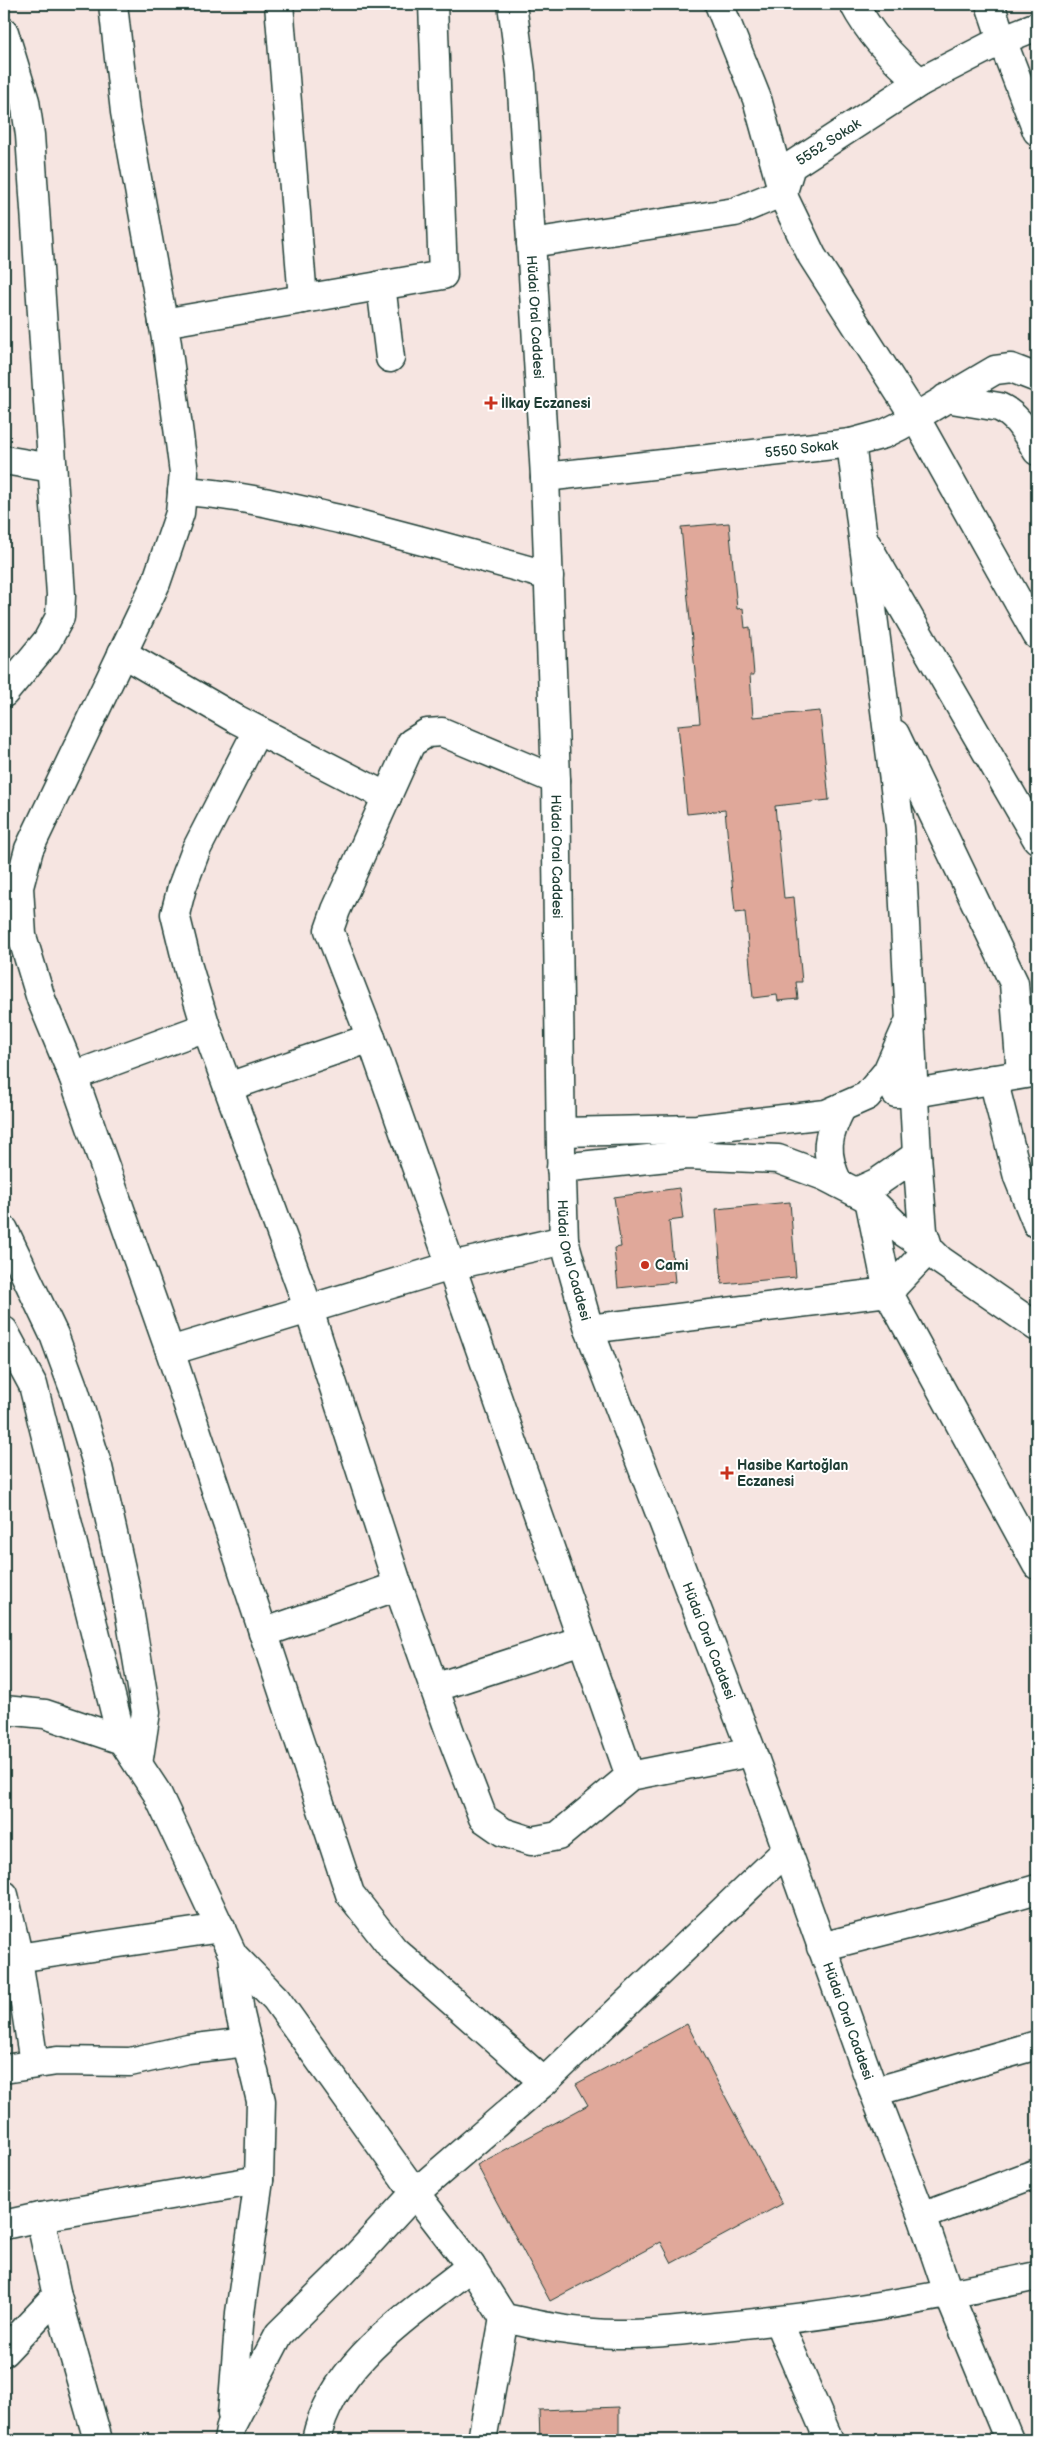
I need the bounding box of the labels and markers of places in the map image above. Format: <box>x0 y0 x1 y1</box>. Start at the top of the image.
place label: İlkay Eczanesi <box>501 393 591 412</box>
marker: İlkay Eczanesi <box>485 397 497 409</box>
place label: Cami <box>655 1257 688 1274</box>
marker: Cami <box>639 1259 651 1271</box>
place label: Hasibe Kartoğlan Eczanesi <box>737 1457 848 1490</box>
marker: Hasibe Kartoğlan Eczanesi <box>721 1467 733 1479</box>

